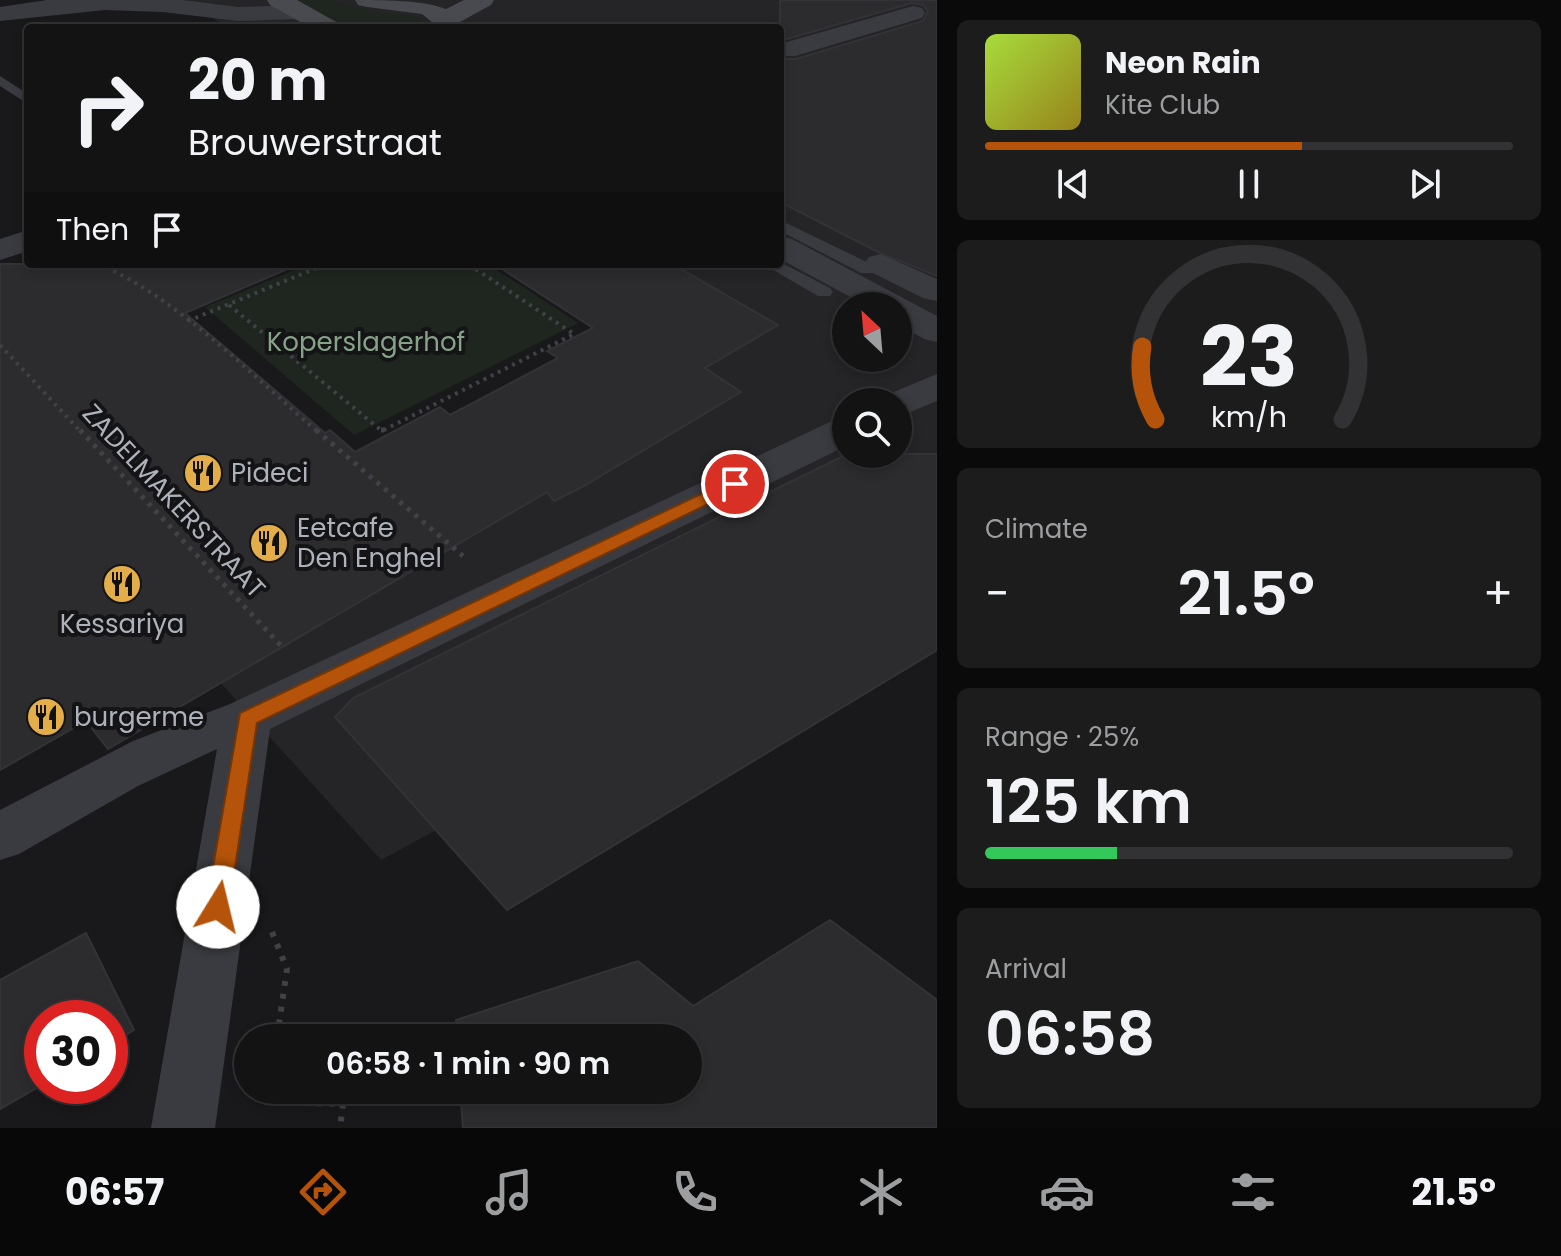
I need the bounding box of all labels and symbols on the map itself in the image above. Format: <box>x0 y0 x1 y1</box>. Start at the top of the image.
north arrow <box>832 292 912 372</box>
park label: Koperslagerhof <box>267 324 465 360</box>
street label: ZADELMAKERSTRAAT <box>74 396 274 606</box>
pin <box>701 450 769 518</box>
restaurant icon: Pideci <box>182 452 224 494</box>
place label: Pideci <box>231 455 308 491</box>
place label: Eetcafe Den Enghel <box>297 510 442 576</box>
restaurant icon: Eetcafe Den Enghel <box>248 522 290 564</box>
restaurant icon: Kessariya <box>101 563 143 605</box>
place label: Kessariya <box>60 606 184 642</box>
restaurant icon: burgerme <box>25 696 67 738</box>
place label: burgerme <box>74 699 204 735</box>
position arrow <box>176 865 260 949</box>
speed limit sign: 30 <box>24 1000 128 1104</box>

